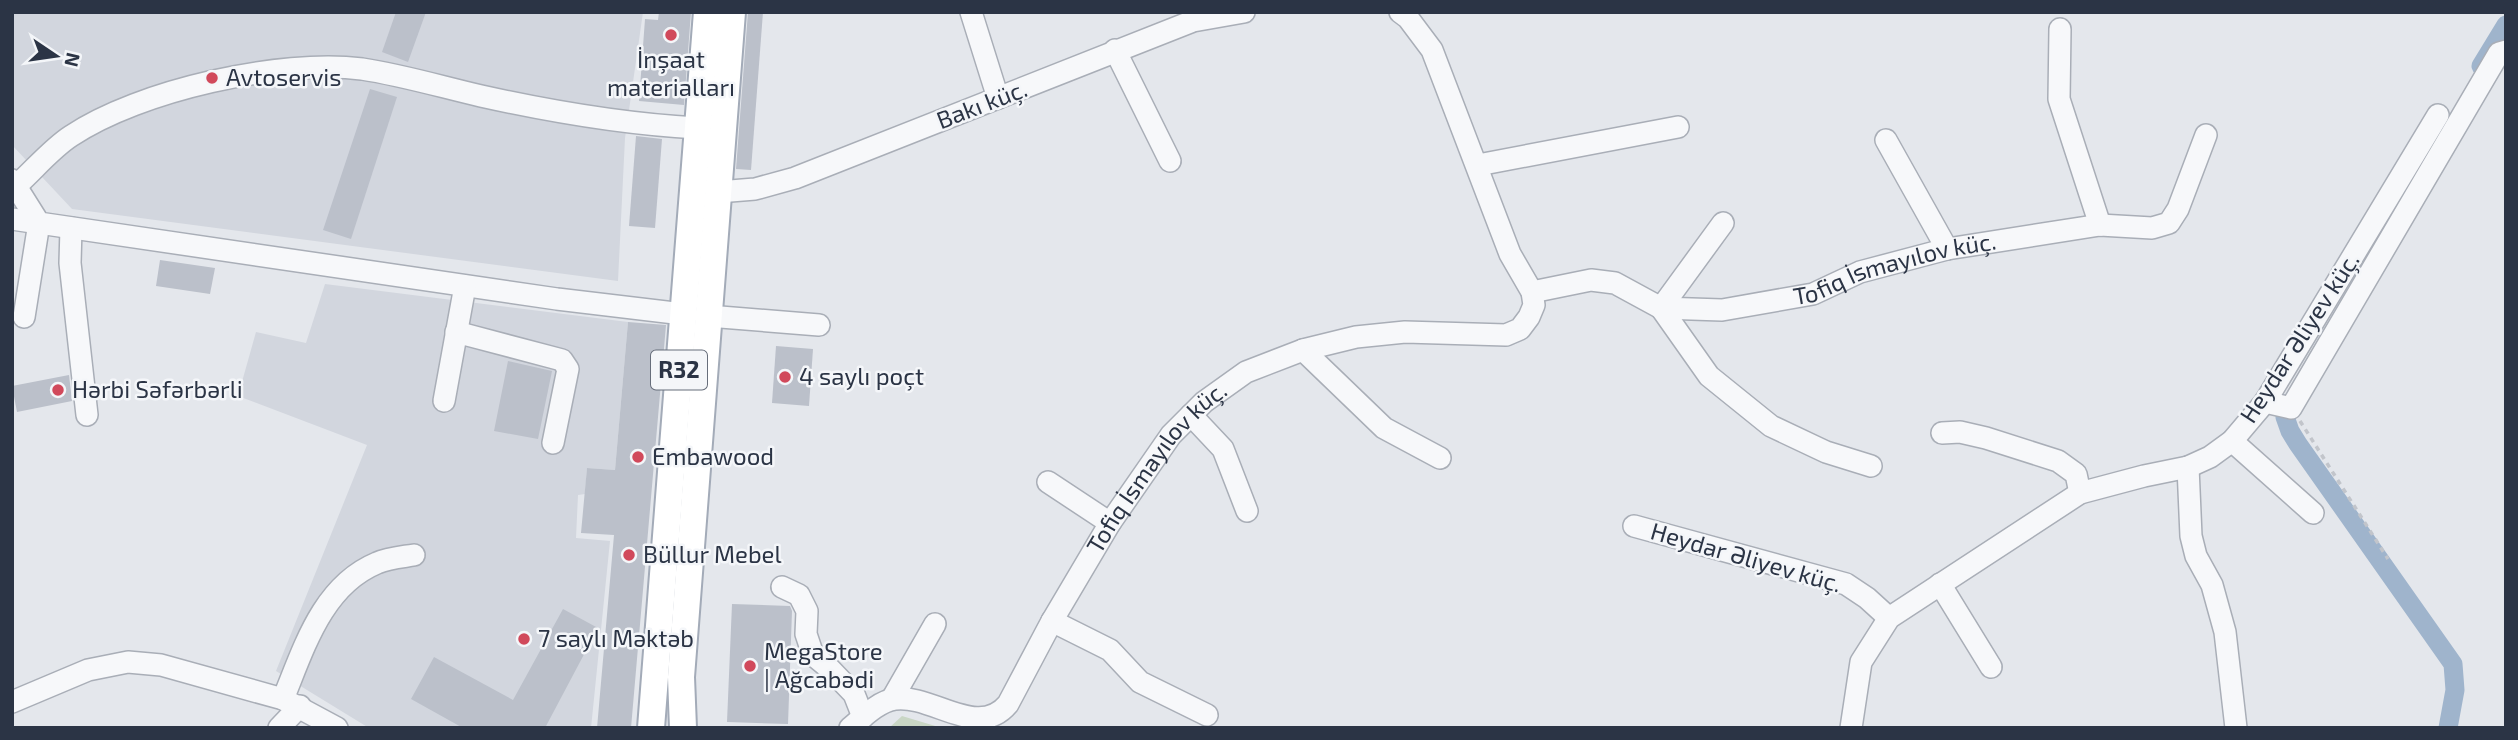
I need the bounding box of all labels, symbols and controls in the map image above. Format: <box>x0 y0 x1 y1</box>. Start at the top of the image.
north arrow <box>21 21 91 91</box>
marker: İnşaat materialları <box>663 27 679 43</box>
place label: İnşaat materialları <box>607 44 735 101</box>
text: N <box>60 51 86 69</box>
place label: Avtoservis <box>226 62 342 91</box>
marker: Avtoservis <box>204 70 220 86</box>
street label: Bakı küç. <box>932 73 1031 135</box>
street label: Tofiq İsmayılov küç. <box>1791 226 1998 310</box>
street label: Heydar Əliyev küç. <box>2233 247 2365 428</box>
road number: R32 <box>651 350 707 390</box>
place label: 4 saylı poçt <box>799 361 924 391</box>
marker: 4 saylı poçt <box>777 369 793 385</box>
place label: Hərbi Səfərbərli <box>72 374 243 403</box>
street label: Tofiq İsmayılov küç. <box>1080 375 1232 558</box>
marker: Hərbi Səfərbərli <box>50 382 66 398</box>
place label: Embawood <box>652 441 774 470</box>
marker: Embawood <box>630 449 646 465</box>
street label: Heydar Əliyev küç. <box>1647 515 1845 599</box>
place label: Büllur Mebel <box>643 539 782 568</box>
marker: Büllur Mebel <box>621 547 637 563</box>
place label: 7 saylı Məktəb <box>538 623 694 652</box>
marker: 7 saylı Məktəb <box>516 631 532 647</box>
place label: MegaStore | Ağcabədi <box>764 636 883 693</box>
marker: MegaStore | Ağcabədi <box>742 658 758 674</box>

